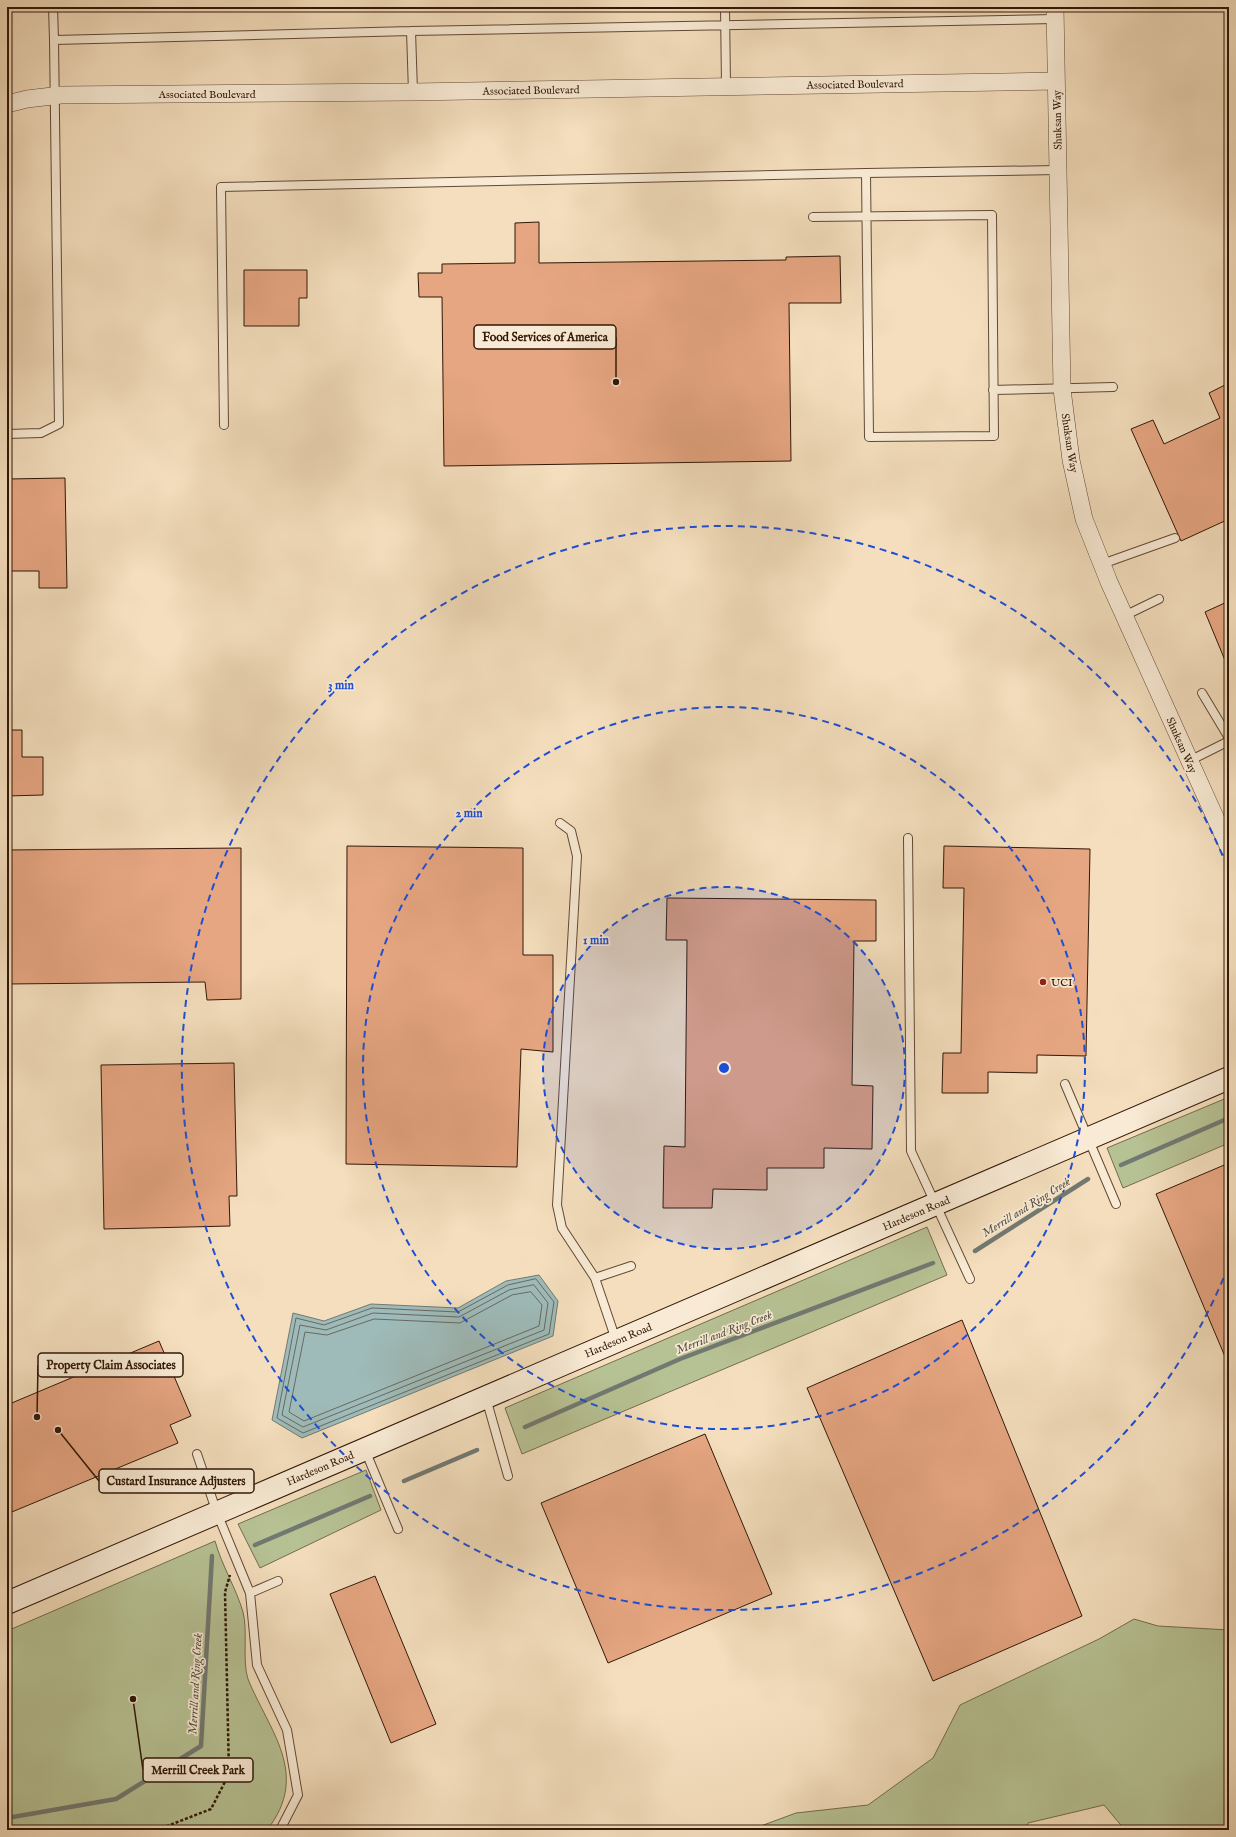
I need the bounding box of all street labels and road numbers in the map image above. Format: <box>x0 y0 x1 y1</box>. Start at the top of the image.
street label: Associated Boulevard <box>805 77 904 93</box>
street label: Associated Boulevard <box>481 83 580 99</box>
street label: Associated Boulevard <box>158 88 256 102</box>
street label: Shuksan Way <box>1050 89 1066 150</box>
street label: Shuksan Way <box>1057 413 1081 474</box>
street label: Shuksan Way <box>1163 715 1200 776</box>
street label: Hardeson Road <box>880 1193 952 1234</box>
street label: Hardeson Road <box>582 1320 654 1361</box>
street label: Hardeson Road <box>284 1448 356 1489</box>

